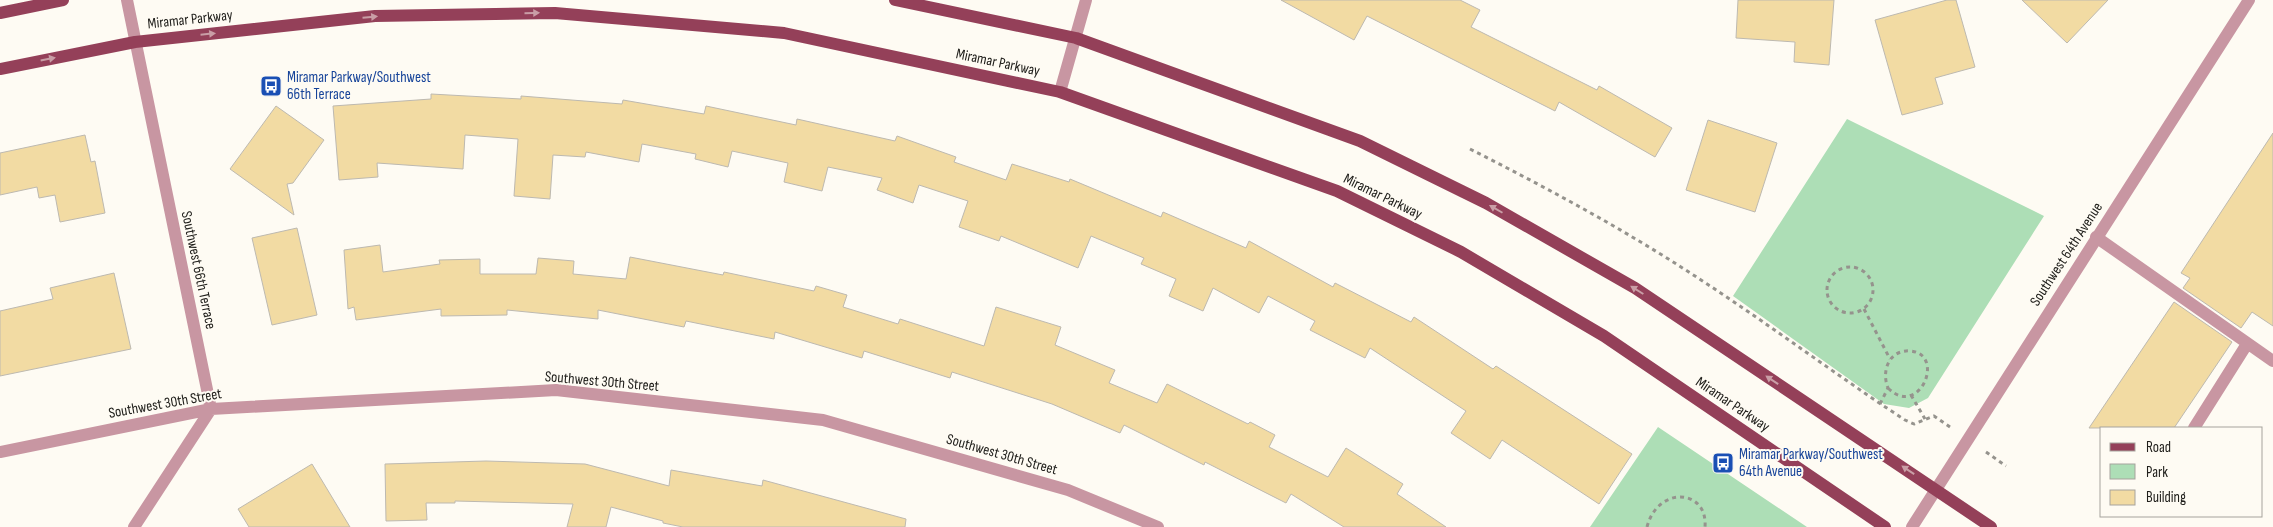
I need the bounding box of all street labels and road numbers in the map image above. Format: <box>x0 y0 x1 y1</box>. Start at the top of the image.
street label: Miramar Parkway <box>147 6 234 33</box>
street label: Miramar Parkway <box>954 44 1042 81</box>
street label: Miramar Parkway <box>1340 169 1425 224</box>
street label: Southwest 64th Avenue <box>2026 199 2107 310</box>
street label: Southwest 66th Terrace <box>177 209 220 331</box>
street label: Southwest 30th Street <box>544 367 660 396</box>
street label: Miramar Parkway <box>1692 373 1774 436</box>
street label: Southwest 30th Street <box>107 384 224 423</box>
street label: Southwest 30th Street <box>944 430 1060 480</box>

